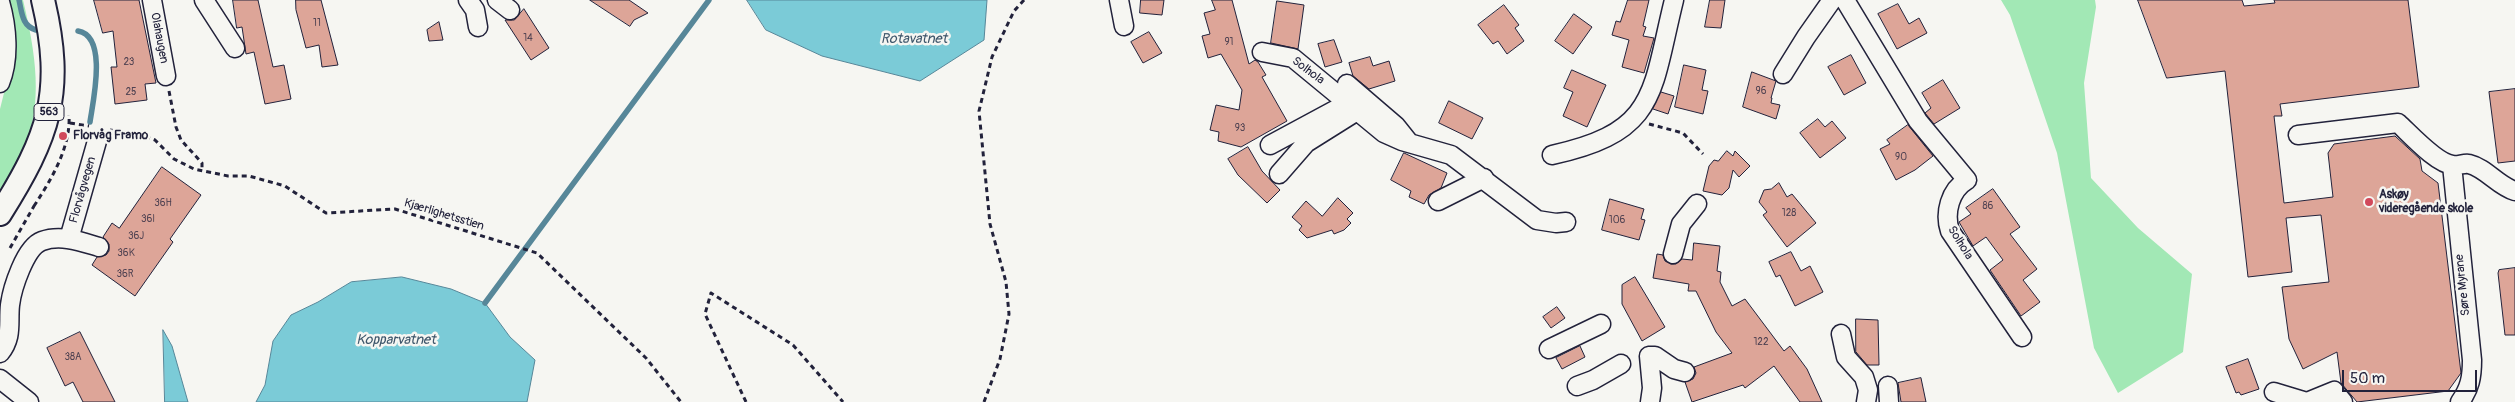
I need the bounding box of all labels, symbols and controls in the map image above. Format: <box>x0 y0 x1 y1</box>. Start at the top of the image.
street label: Olahaugen <box>147 11 171 65</box>
house number: 11 <box>313 17 321 29</box>
water label: Rotavatnet <box>881 31 947 47</box>
house number: 14 <box>523 32 533 44</box>
house number: 91 <box>1224 36 1234 48</box>
street label: Solhola <box>1289 54 1327 88</box>
house number: 23 <box>124 56 134 68</box>
house number: 96 <box>1756 85 1766 97</box>
house number: 25 <box>125 86 137 98</box>
road number: 563 <box>34 104 64 120</box>
house number: 93 <box>1235 122 1245 134</box>
place label: Florvåg Framo <box>73 129 148 143</box>
marker: Florvåg Framo <box>57 130 69 142</box>
house number: 90 <box>1895 151 1907 163</box>
street label: Florvågvegen <box>67 155 99 225</box>
place label: Askøy videregående skole <box>2379 188 2473 216</box>
street label: Kjærlighetsstien <box>402 196 486 234</box>
marker: Askøy videregående skole <box>2363 196 2375 208</box>
house number: 36H <box>154 197 172 209</box>
house number: 86 <box>1983 200 1993 212</box>
house number: 128 <box>1782 207 1796 219</box>
house number: 36I <box>141 213 155 225</box>
house number: 106 <box>1609 214 1625 226</box>
street label: Solhola <box>1944 224 1976 262</box>
house number: 36J <box>128 230 144 242</box>
house number: 36K <box>117 247 135 259</box>
street label: Søre Myrane <box>2453 253 2473 317</box>
house number: 36R <box>116 268 134 280</box>
water label: Kopparvatnet <box>356 332 436 348</box>
house number: 122 <box>1753 336 1769 348</box>
house number: 38A <box>64 351 82 363</box>
scale bar <box>2345 360 2480 392</box>
text: 50 m <box>2350 369 2385 388</box>

